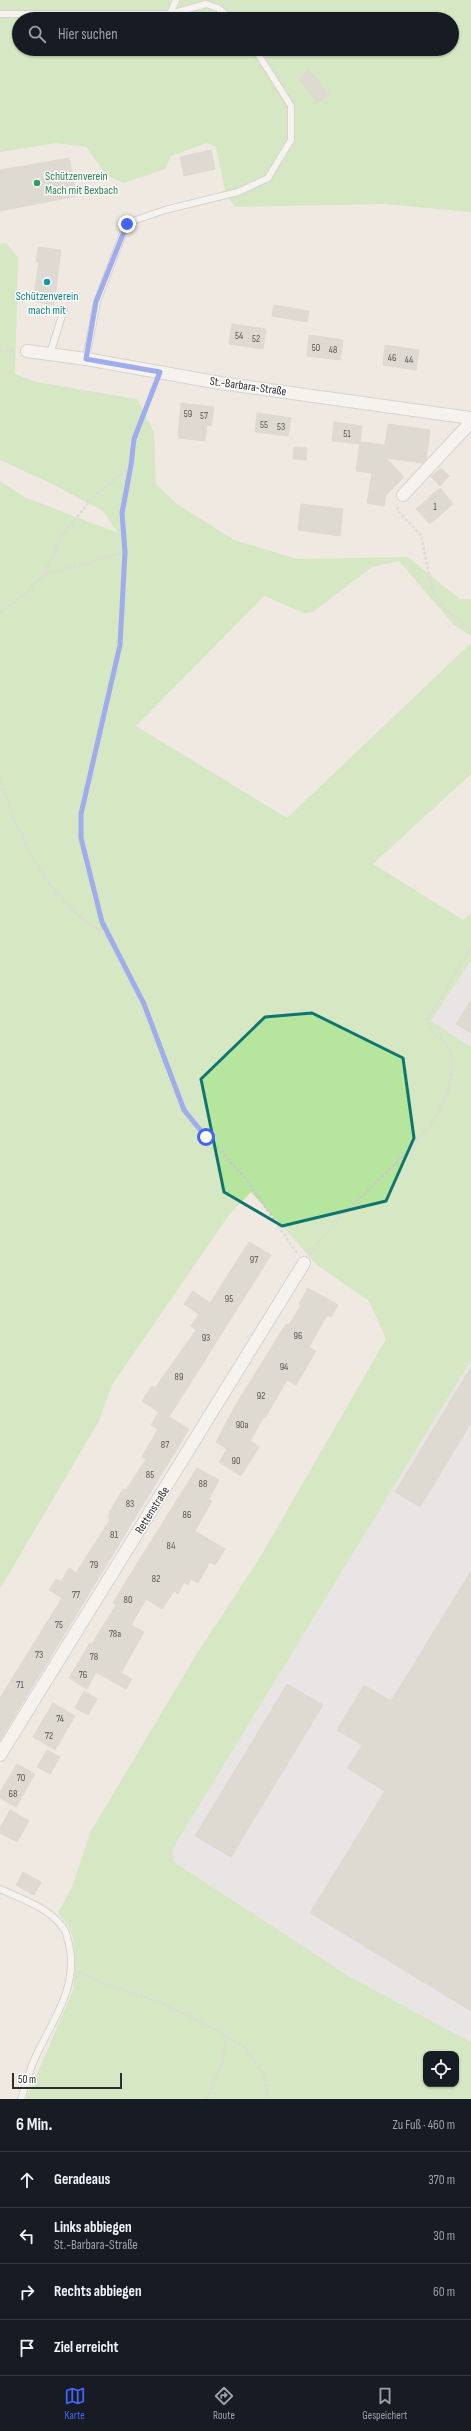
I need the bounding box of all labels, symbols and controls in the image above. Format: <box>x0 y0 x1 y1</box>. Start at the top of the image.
search box <box>12 12 459 56</box>
icon: search <box>26 23 48 45</box>
text: Hier suchen <box>58 25 118 44</box>
place label: Schützenverein Mach mit Bexbach <box>45 169 118 198</box>
marker: Schützenverein Mach mit Bexbach <box>32 178 42 188</box>
route end <box>118 215 136 233</box>
marker: Schützenverein mach mit <box>42 277 52 287</box>
place label: Schützenverein mach mit <box>16 289 78 318</box>
house number: 54 <box>235 330 243 342</box>
house number: 52 <box>252 333 260 345</box>
house number: 50 <box>312 342 320 354</box>
house number: 48 <box>329 344 337 356</box>
house number: 46 <box>388 352 396 364</box>
house number: 44 <box>405 354 413 366</box>
street label: St.-Barbara-Straße <box>209 374 287 399</box>
house number: 59 <box>184 408 192 420</box>
house number: 57 <box>200 410 208 422</box>
house number: 55 <box>260 419 268 431</box>
house number: 53 <box>277 421 285 433</box>
house number: 51 <box>343 428 351 440</box>
house number: 1 <box>433 501 437 513</box>
route start <box>197 1128 215 1146</box>
house number: 97 <box>250 1254 258 1266</box>
house number: 95 <box>225 1293 233 1305</box>
house number: 96 <box>294 1330 302 1342</box>
house number: 93 <box>202 1332 210 1344</box>
house number: 94 <box>280 1361 288 1373</box>
house number: 89 <box>175 1371 183 1383</box>
house number: 92 <box>257 1390 265 1402</box>
house number: 90a <box>236 1419 249 1431</box>
house number: 87 <box>161 1439 169 1451</box>
house number: 90 <box>232 1455 240 1467</box>
house number: 85 <box>146 1469 154 1481</box>
house number: 88 <box>199 1478 207 1490</box>
street label: Rettenstraße <box>132 1484 173 1537</box>
house number: 83 <box>126 1498 134 1510</box>
house number: 86 <box>183 1509 191 1521</box>
house number: 81 <box>110 1529 118 1541</box>
house number: 84 <box>167 1540 175 1552</box>
house number: 79 <box>90 1559 98 1571</box>
house number: 82 <box>152 1573 160 1585</box>
house number: 77 <box>72 1589 80 1601</box>
house number: 80 <box>124 1594 132 1606</box>
house number: 75 <box>55 1619 63 1631</box>
house number: 78a <box>109 1628 121 1640</box>
house number: 73 <box>35 1649 43 1661</box>
house number: 78 <box>90 1651 98 1663</box>
house number: 76 <box>79 1669 87 1681</box>
house number: 71 <box>16 1679 24 1691</box>
house number: 74 <box>56 1713 64 1725</box>
house number: 72 <box>45 1730 53 1742</box>
house number: 70 <box>17 1772 25 1784</box>
house number: 68 <box>9 1788 17 1800</box>
map controls <box>423 2051 459 2087</box>
button: locate <box>423 2051 459 2087</box>
scale bar <box>12 2071 122 2090</box>
text: 50 m <box>18 2073 36 2086</box>
text: 6 Min. <box>16 2115 52 2135</box>
text: Zu Fuß · 460 m <box>392 2117 455 2133</box>
icon: ahead <box>16 2169 38 2191</box>
text: Geradeaus <box>54 2170 110 2189</box>
text: 370 m <box>428 2172 455 2188</box>
text: Links abbiegen <box>54 2218 132 2237</box>
icon: left <box>16 2225 38 2247</box>
text: 30 m <box>433 2228 455 2244</box>
text: St.-Barbara-Straße <box>54 2237 138 2253</box>
icon: right <box>16 2281 38 2303</box>
text: Rechts abbiegen <box>54 2282 142 2301</box>
text: 60 m <box>433 2284 455 2300</box>
icon: arrive <box>16 2337 38 2359</box>
text: Ziel erreicht <box>54 2338 118 2357</box>
tab: Karte <box>64 2385 86 2422</box>
tab: Route <box>213 2385 235 2422</box>
tab: Gespeichert <box>362 2385 407 2422</box>

